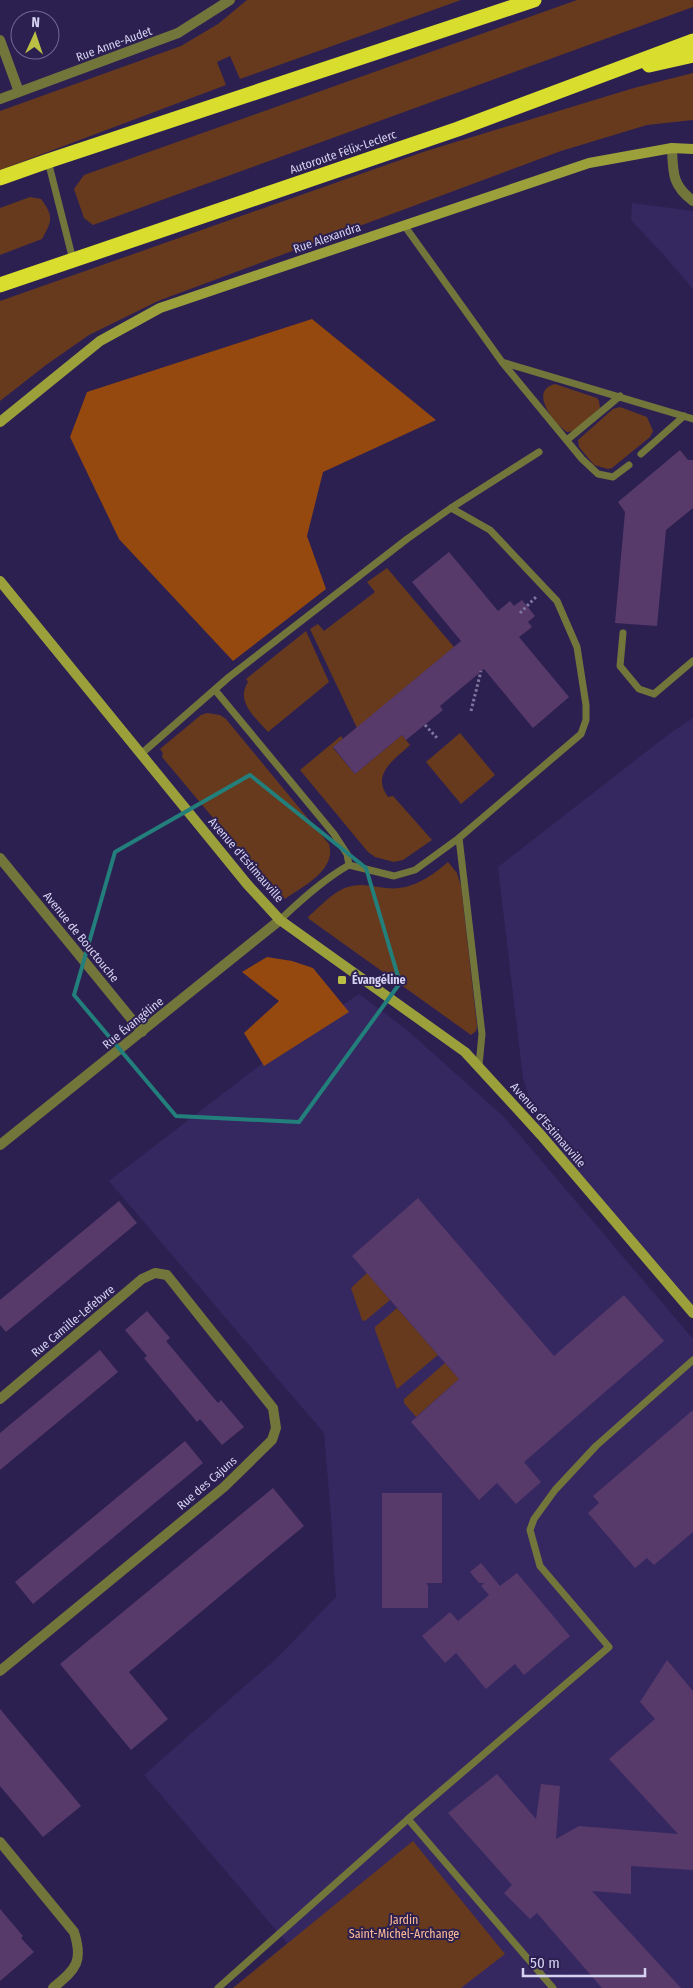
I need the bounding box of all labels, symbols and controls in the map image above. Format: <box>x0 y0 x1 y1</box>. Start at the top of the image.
north arrow <box>10 10 60 60</box>
text: N <box>31 14 40 31</box>
street label: Rue Anne-Audet <box>74 24 154 64</box>
street label: Autoroute Félix-Leclerc <box>288 127 398 177</box>
street label: Rue Alexandra <box>292 220 363 256</box>
street label: Avenue d'Estimauville <box>206 815 287 905</box>
street label: Avenue de Bouctouche <box>40 889 122 985</box>
place label: Évangéline <box>352 971 406 987</box>
marker: Évangéline <box>336 974 348 986</box>
street label: Rue Évangéline <box>99 993 166 1052</box>
street label: Avenue d'Estimauville <box>508 1080 589 1170</box>
street label: Rue Camille-Lefebvre <box>29 1282 117 1360</box>
street label: Rue des Cajuns <box>174 1453 240 1513</box>
park label: Jardin Saint-Michel-Archange <box>349 1913 459 1941</box>
scale bar <box>523 1946 646 1978</box>
text: 50 m <box>530 1954 560 1972</box>

